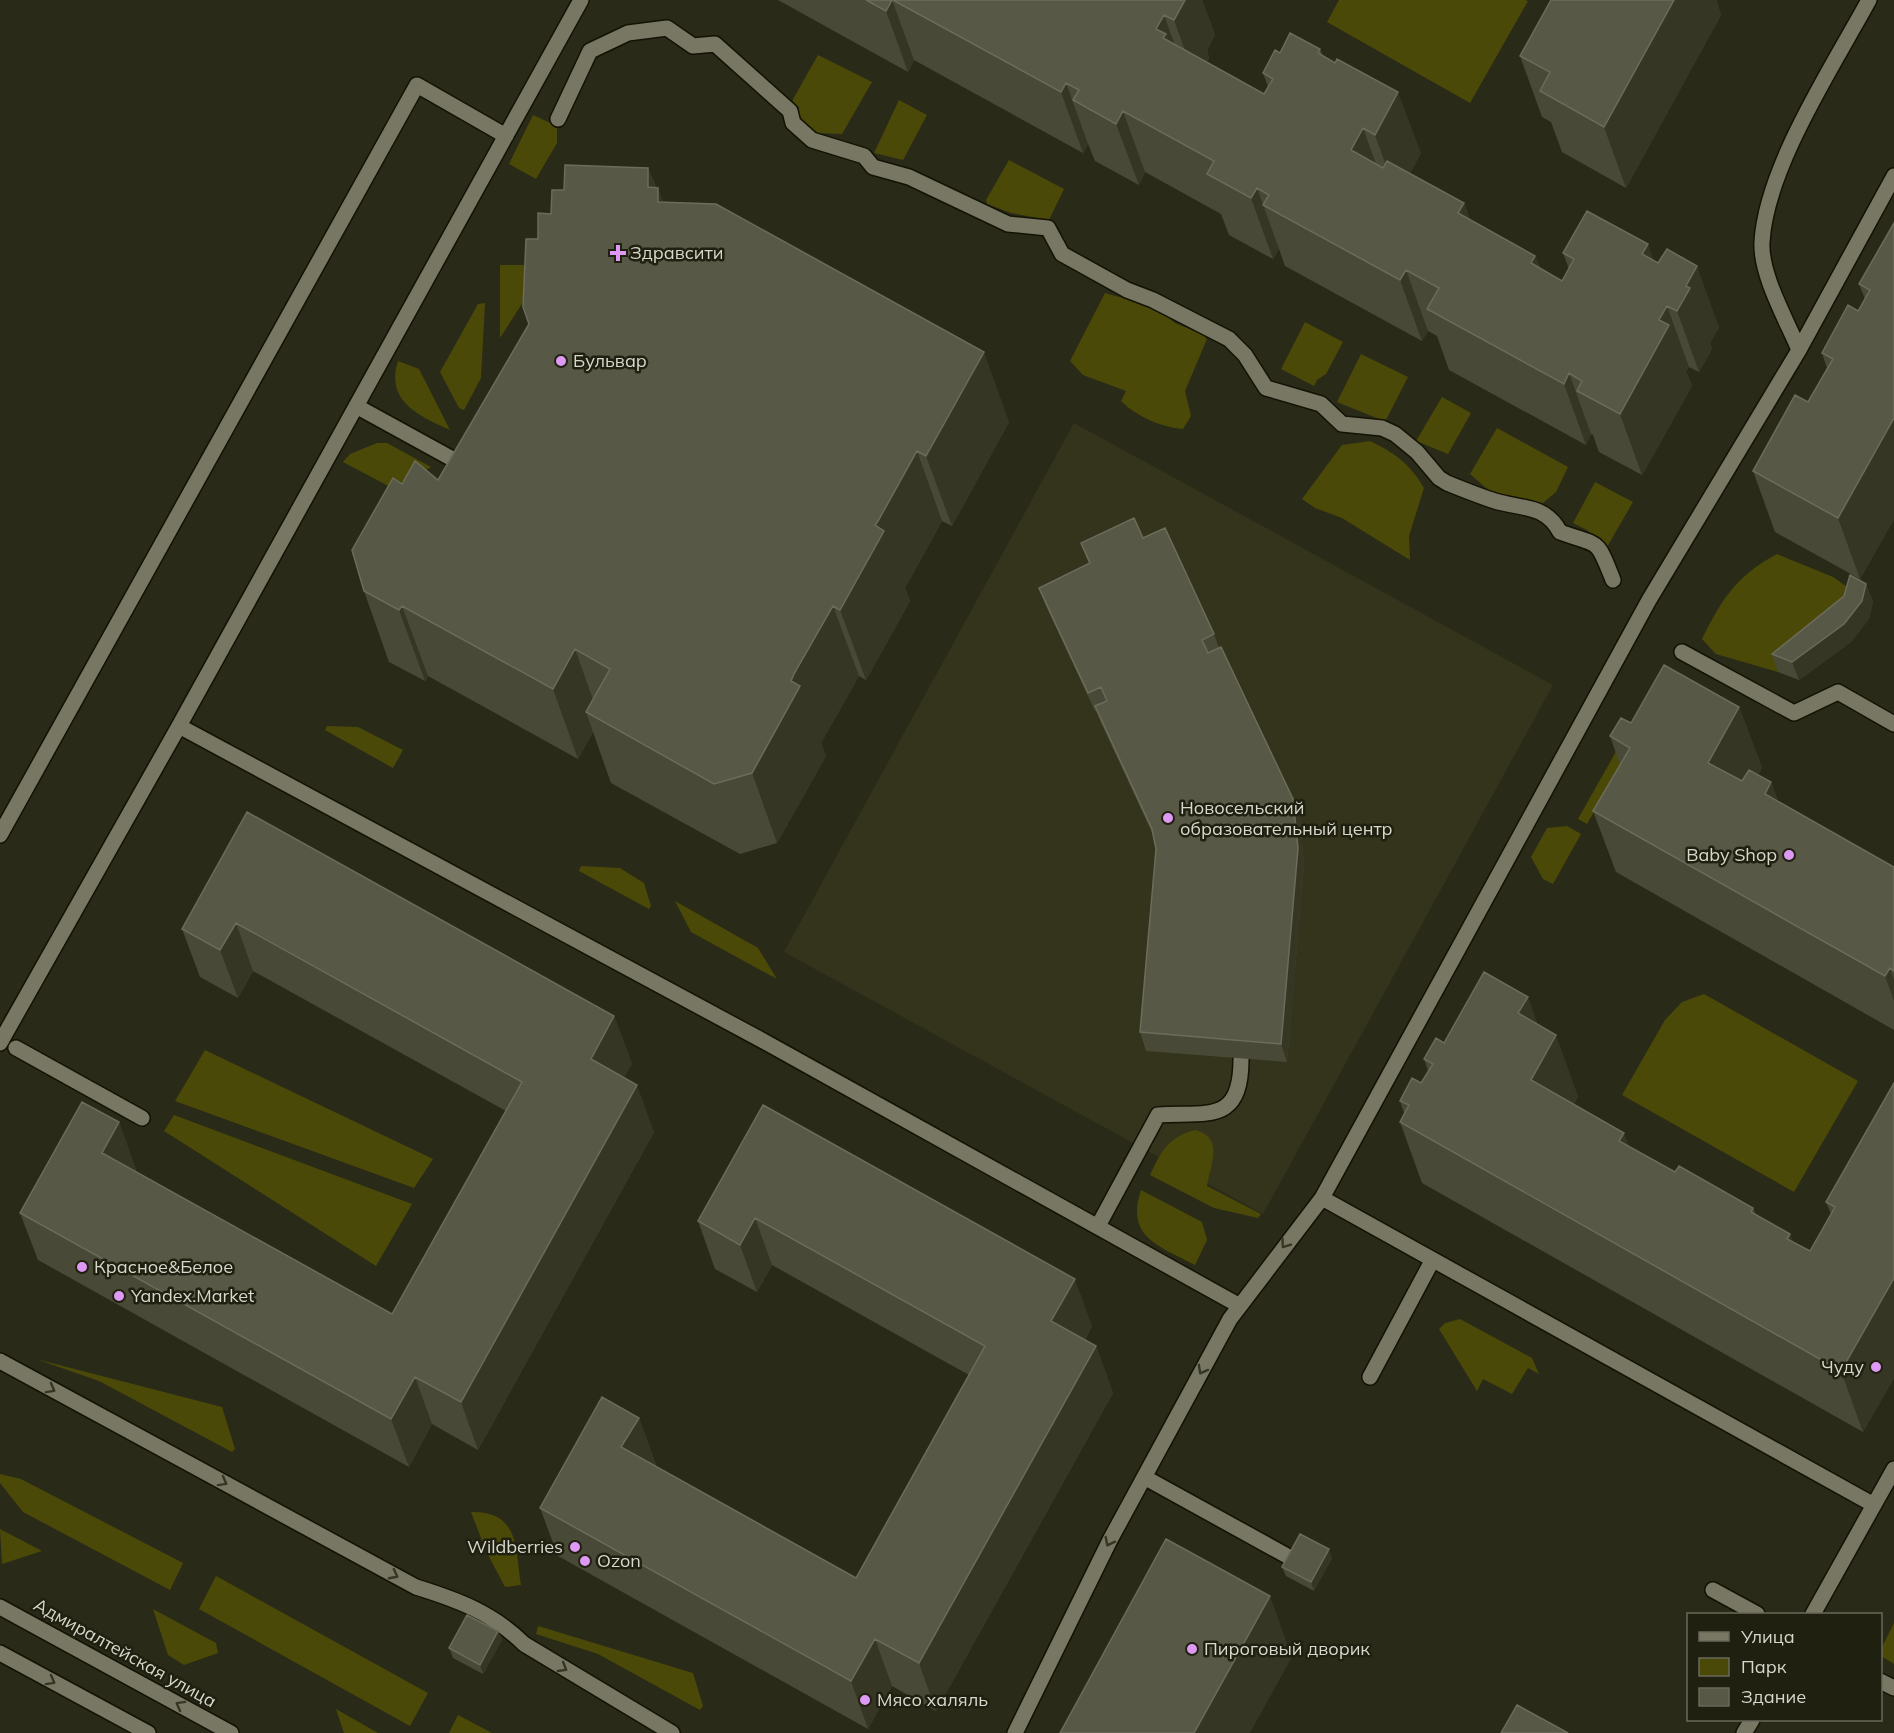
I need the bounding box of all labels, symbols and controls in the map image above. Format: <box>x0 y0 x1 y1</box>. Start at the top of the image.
place label: Здравсити <box>630 241 723 264</box>
marker: Здравсити <box>611 246 625 260</box>
place label: Бульвар <box>573 349 647 372</box>
marker: Бульвар <box>554 354 568 368</box>
place label: Новосельский образовательный центр <box>1180 796 1393 840</box>
marker: Новосельский образовательный центр <box>1161 811 1175 825</box>
place label: Baby Shop <box>1686 843 1777 866</box>
marker: Baby Shop <box>1782 848 1796 862</box>
one-way arrow <box>1281 1237 1292 1248</box>
place label: Красное&Белое <box>94 1255 233 1278</box>
marker: Красное&Белое <box>75 1260 89 1274</box>
place label: Yandex.Market <box>130 1284 254 1307</box>
marker: Yandex.Market <box>112 1289 126 1303</box>
place label: Чуду <box>1821 1355 1864 1378</box>
marker: Чуду <box>1869 1360 1883 1374</box>
one-way arrow <box>1198 1364 1209 1375</box>
one-way arrow <box>45 1382 56 1393</box>
one-way arrow <box>216 1475 227 1486</box>
place label: Wildberries <box>467 1535 563 1558</box>
one-way arrow <box>1105 1535 1116 1546</box>
marker: Wildberries <box>568 1540 582 1554</box>
place label: Ozon <box>597 1549 641 1572</box>
marker: Ozon <box>578 1554 592 1568</box>
one-way arrow <box>388 1568 398 1579</box>
street label: Адмиралтейская улица <box>30 1593 221 1712</box>
legend <box>1687 1613 1882 1721</box>
text: Улица <box>1740 1625 1795 1648</box>
place label: Пироговый дворик <box>1204 1637 1370 1660</box>
marker: Пироговый дворик <box>1185 1642 1199 1656</box>
text: Парк <box>1741 1655 1787 1678</box>
one-way arrow <box>557 1660 567 1672</box>
one-way arrow <box>45 1674 56 1685</box>
text: Здание <box>1741 1685 1806 1708</box>
place label: Мясо халяль <box>877 1688 988 1711</box>
marker: Мясо халяль <box>858 1693 872 1707</box>
one-way arrow <box>176 1701 186 1712</box>

